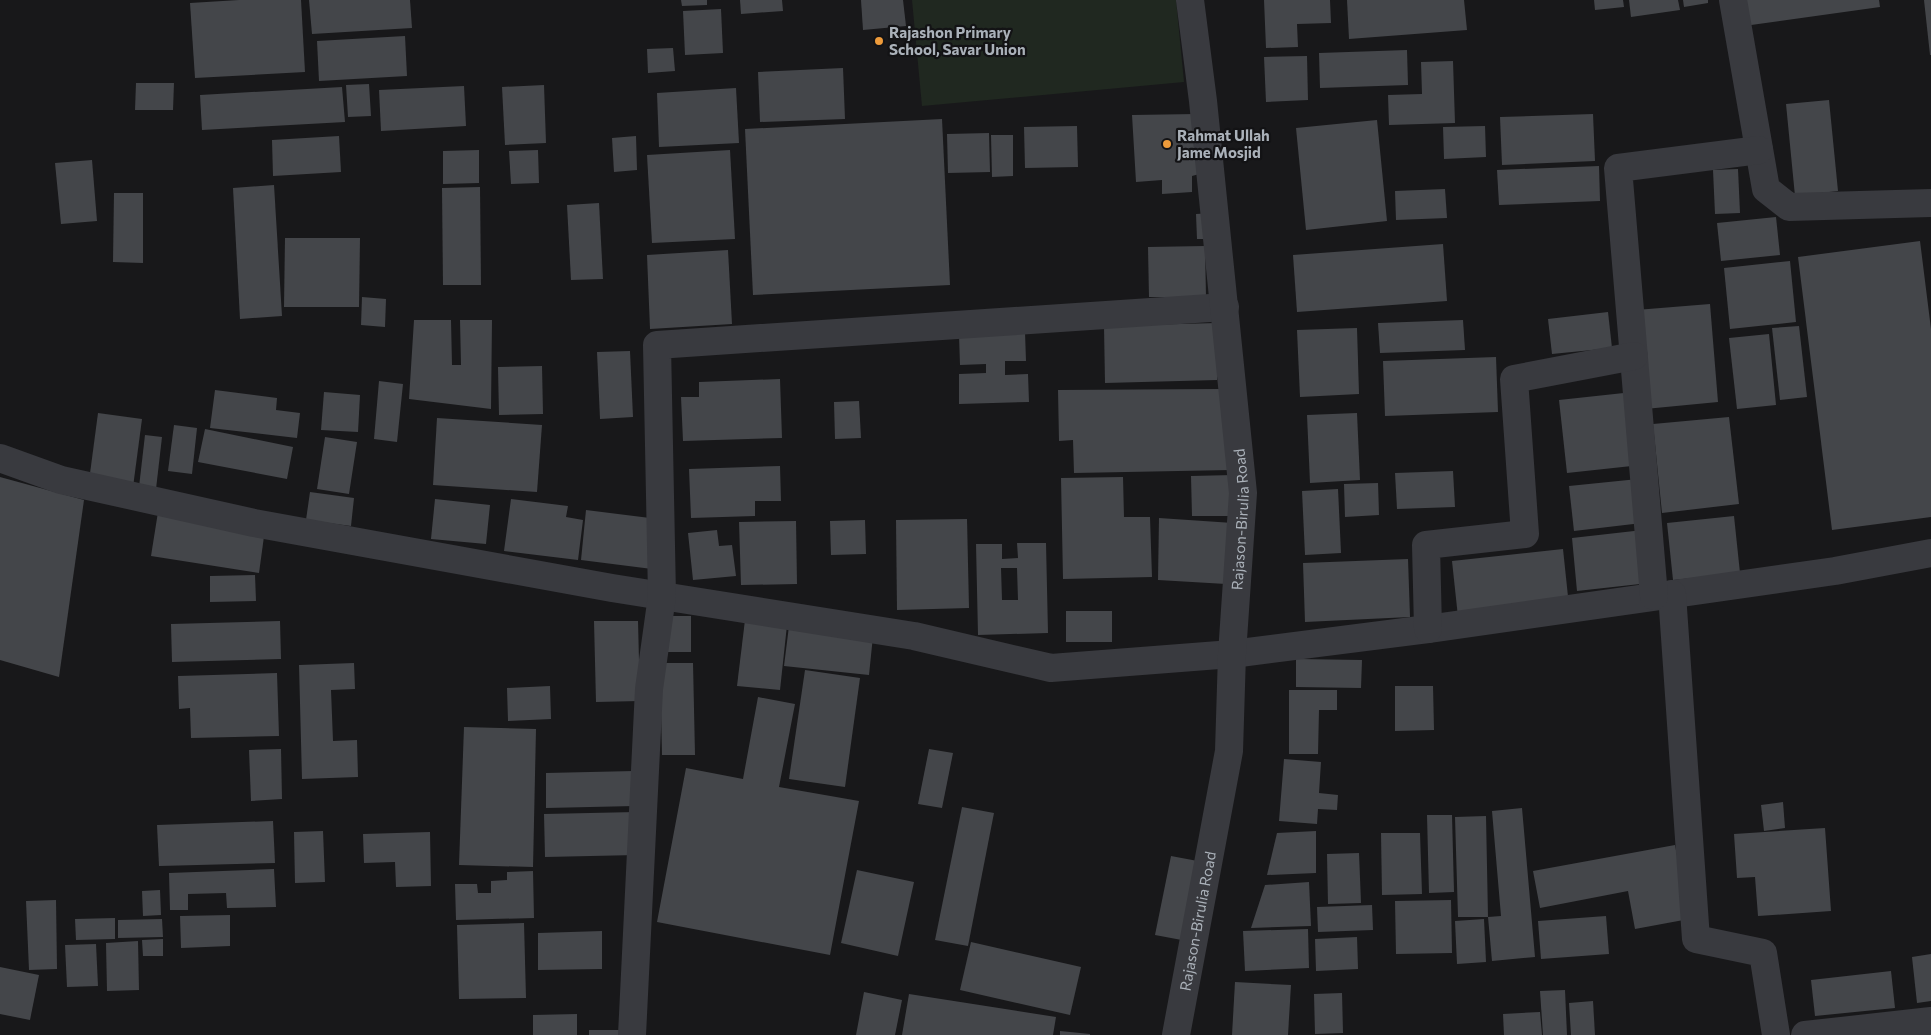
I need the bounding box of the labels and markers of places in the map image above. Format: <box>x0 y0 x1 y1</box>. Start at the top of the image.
place label: Rajashon Primary School, Savar Union <box>889 23 1026 58</box>
marker: Rajashon Primary School, Savar Union <box>873 35 885 47</box>
place label: Rahmat Ullah Jame Mosjid <box>1177 126 1270 161</box>
marker: Rahmat Ullah Jame Mosjid <box>1161 138 1173 150</box>

